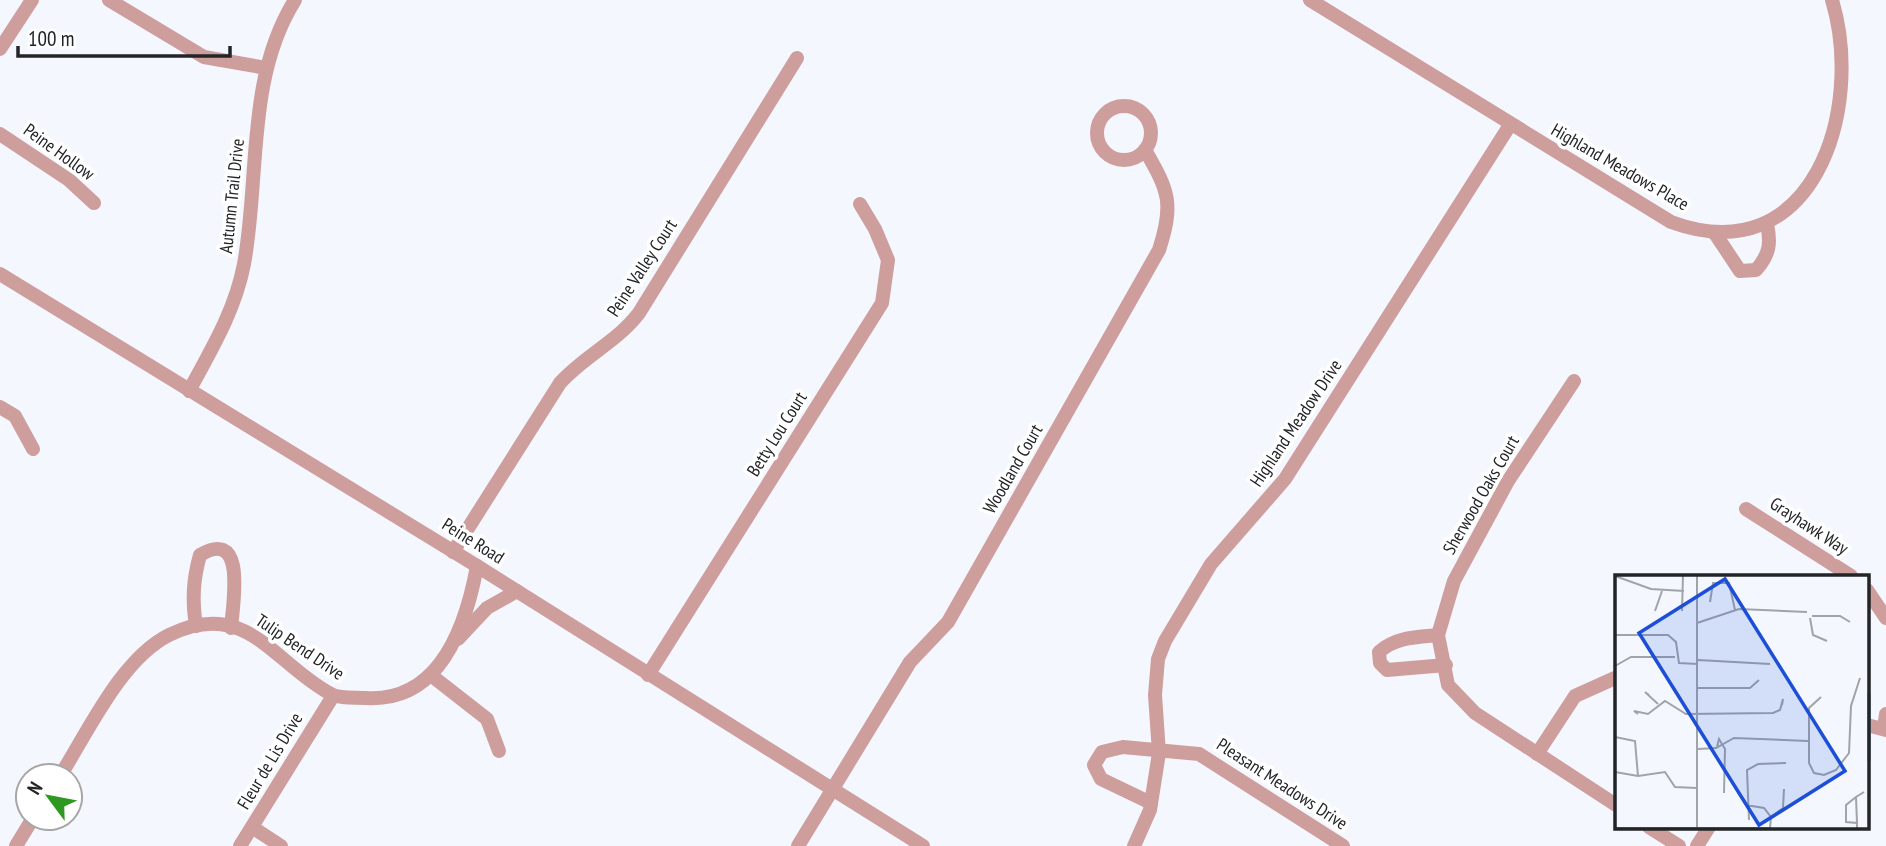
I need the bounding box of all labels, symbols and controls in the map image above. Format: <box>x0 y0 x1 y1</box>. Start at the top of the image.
scale bar <box>18 14 229 58</box>
text: 100 m <box>28 25 74 52</box>
street label: Peine Hollow <box>19 118 100 185</box>
street label: Highland Meadows Place <box>1547 118 1693 215</box>
street label: Autumn Trail Drive <box>214 137 249 254</box>
street label: Peine Valley Court <box>602 215 682 321</box>
street label: Highland Meadow Drive <box>1245 355 1347 491</box>
street label: Betty Lou Court <box>742 387 812 480</box>
street label: Woodland Court <box>978 420 1047 518</box>
street label: Sherwood Oaks Court <box>1437 431 1524 558</box>
street label: Grayhawk Way <box>1766 492 1853 560</box>
street label: Peine Road <box>438 513 509 569</box>
inset map <box>1615 575 1868 828</box>
street label: Tulip Bend Drive <box>251 608 349 685</box>
street label: Fleur de Lis Drive <box>232 708 307 813</box>
street label: Pleasant Meadows Drive <box>1212 733 1352 835</box>
north arrow <box>14 762 84 832</box>
text: N <box>22 777 47 799</box>

